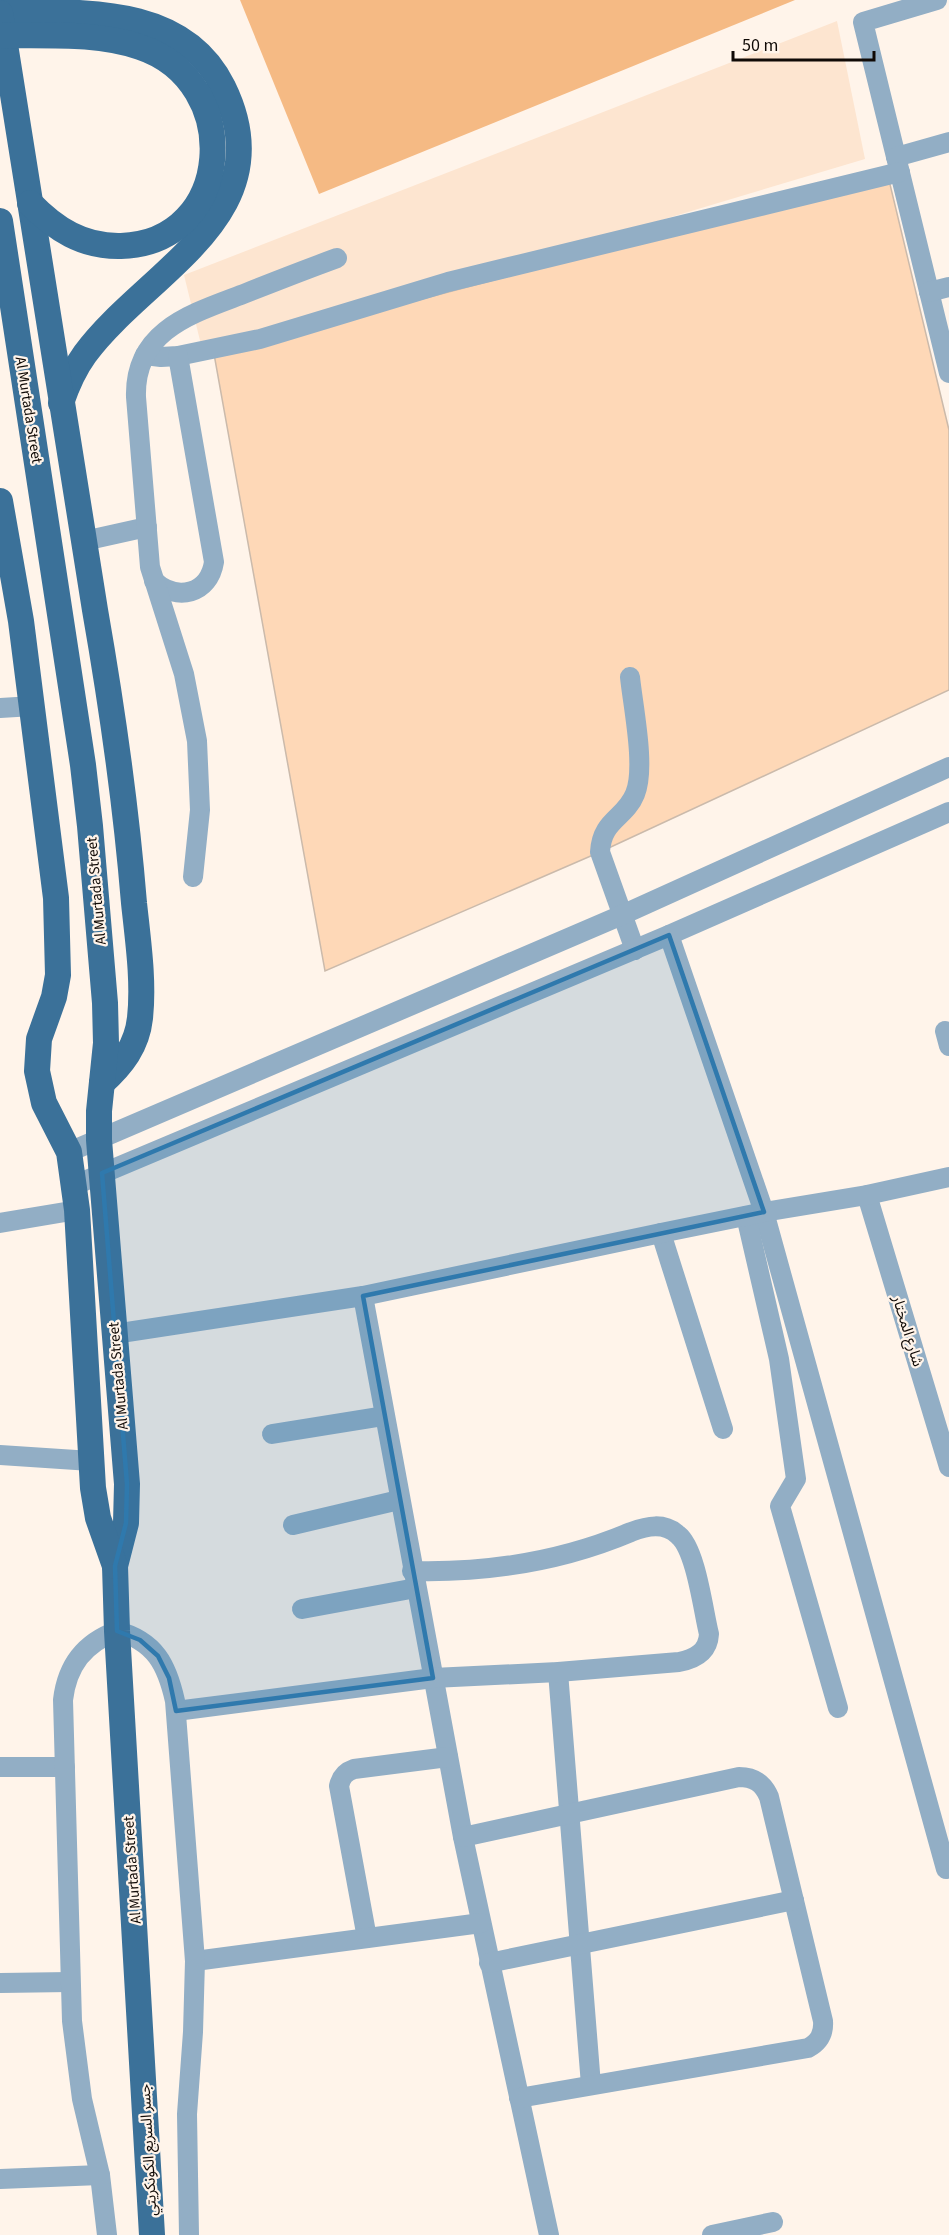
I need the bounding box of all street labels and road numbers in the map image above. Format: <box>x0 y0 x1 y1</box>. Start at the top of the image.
street label: Al Murtada Street <box>10 355 47 465</box>
street label: Al Murtada Street <box>81 836 112 946</box>
street label: شارع المختار <box>886 1292 928 1370</box>
street label: Al Murtada Street <box>103 1321 134 1431</box>
street label: Al Murtada Street <box>118 1815 147 1925</box>
street label: جسر السريع الكونكريتي <box>135 2083 163 2216</box>

